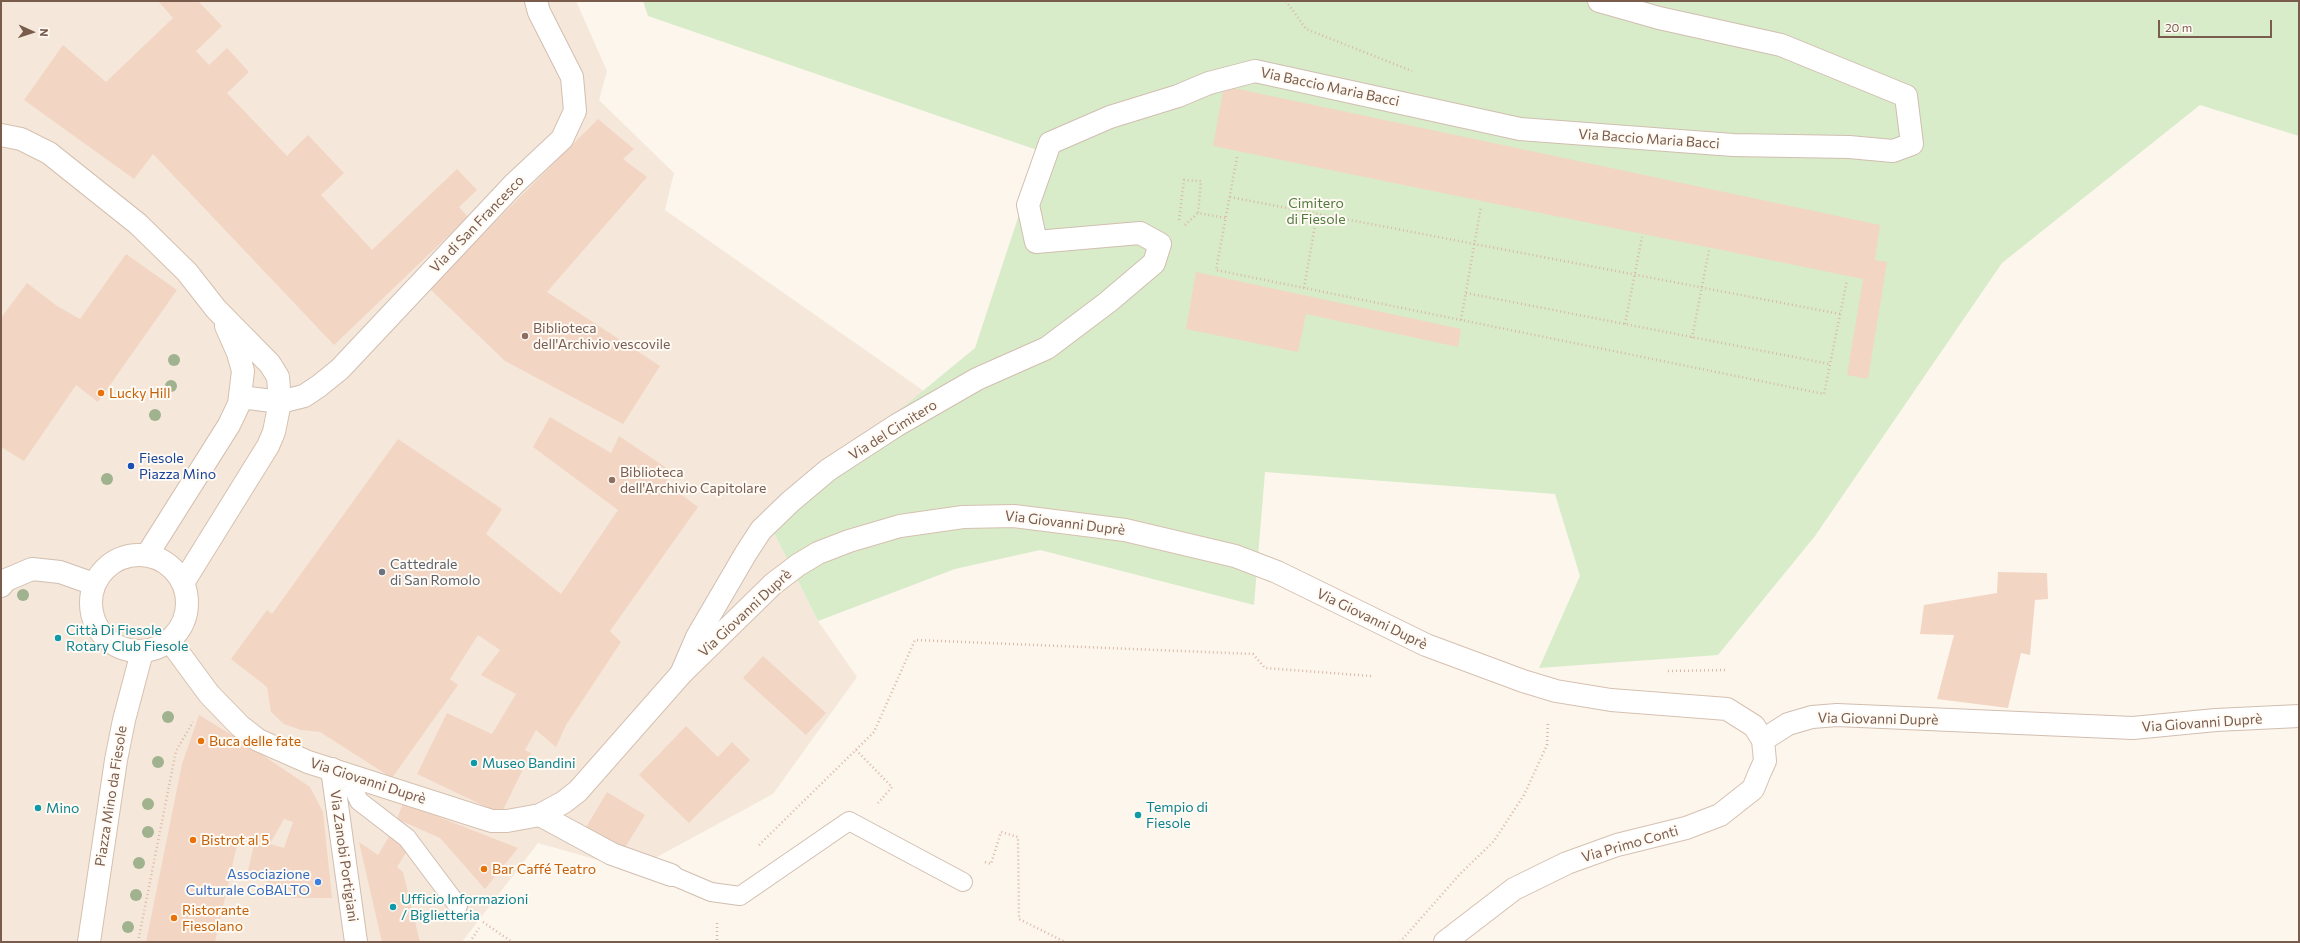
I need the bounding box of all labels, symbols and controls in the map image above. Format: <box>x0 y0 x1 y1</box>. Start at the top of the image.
north arrow <box>12 12 52 52</box>
scale bar <box>2160 12 2274 38</box>
text: 20 m <box>2165 20 2192 34</box>
text: N <box>38 28 51 37</box>
street label: Via Baccio Maria Bacci <box>1259 64 1401 110</box>
street label: Via Baccio Maria Bacci <box>1578 126 1720 152</box>
street label: Via di San Francesco <box>426 172 528 276</box>
park label: Cimitero di Fiesole <box>1286 195 1346 228</box>
place label: Biblioteca dell'Archivio vescovile <box>533 320 670 352</box>
marker: Biblioteca dell'Archivio vescovile <box>520 331 530 341</box>
place label: Lucky Hill <box>109 385 170 401</box>
marker: Lucky Hill <box>96 388 106 398</box>
street label: Via del Cimitero <box>846 396 940 464</box>
place label: Fiesole Piazza Mino <box>139 450 216 482</box>
marker: Fiesole Piazza Mino <box>126 461 136 471</box>
place label: Biblioteca dell'Archivio Capitolare <box>620 464 766 496</box>
marker: Biblioteca dell'Archivio Capitolare <box>607 475 617 485</box>
street label: Via Giovanni Duprè <box>1004 507 1126 539</box>
place label: Cattedrale di San Romolo <box>390 556 480 588</box>
street label: Via Giovanni Duprè <box>695 566 795 660</box>
marker: Cattedrale di San Romolo <box>377 567 387 577</box>
street label: Via Giovanni Duprè <box>1314 585 1430 653</box>
place label: Città Di Fiesole Rotary Club Fiesole <box>66 622 188 654</box>
marker: Città Di Fiesole Rotary Club Fiesole <box>53 633 63 643</box>
street label: Via Giovanni Duprè <box>1817 710 1939 728</box>
street label: Via Giovanni Duprè <box>2141 710 2263 736</box>
street label: Piazza Mino da Fiesole <box>92 724 130 868</box>
place label: Buca delle fate <box>209 733 301 749</box>
marker: Buca delle fate <box>196 736 206 746</box>
street label: Via Giovanni Duprè <box>308 754 428 808</box>
place label: Museo Bandini <box>482 755 576 771</box>
marker: Museo Bandini <box>469 758 479 768</box>
street label: Via Zanobi Portigiani <box>326 789 362 923</box>
place label: Tempio di Fiesole <box>1146 799 1208 832</box>
place label: Mino <box>46 800 79 816</box>
marker: Mino <box>33 803 43 813</box>
marker: Tempio di Fiesole <box>1133 810 1143 820</box>
street label: Via Primo Conti <box>1580 822 1680 866</box>
place label: Bistrot al 5 <box>201 832 269 848</box>
marker: Bistrot al 5 <box>188 835 198 845</box>
place label: Bar Caffé Teatro <box>492 861 596 877</box>
marker: Bar Caffé Teatro <box>479 864 489 874</box>
place label: Associazione Culturale CoBALTO <box>186 866 310 898</box>
marker: Associazione Culturale CoBALTO <box>313 877 323 887</box>
place label: Ufficio Informazioni / Biglietteria <box>401 891 528 924</box>
place label: Ristorante Fiesolano <box>182 902 249 934</box>
marker: Ufficio Informazioni / Biglietteria <box>388 902 398 912</box>
marker: Ristorante Fiesolano <box>169 913 179 923</box>

